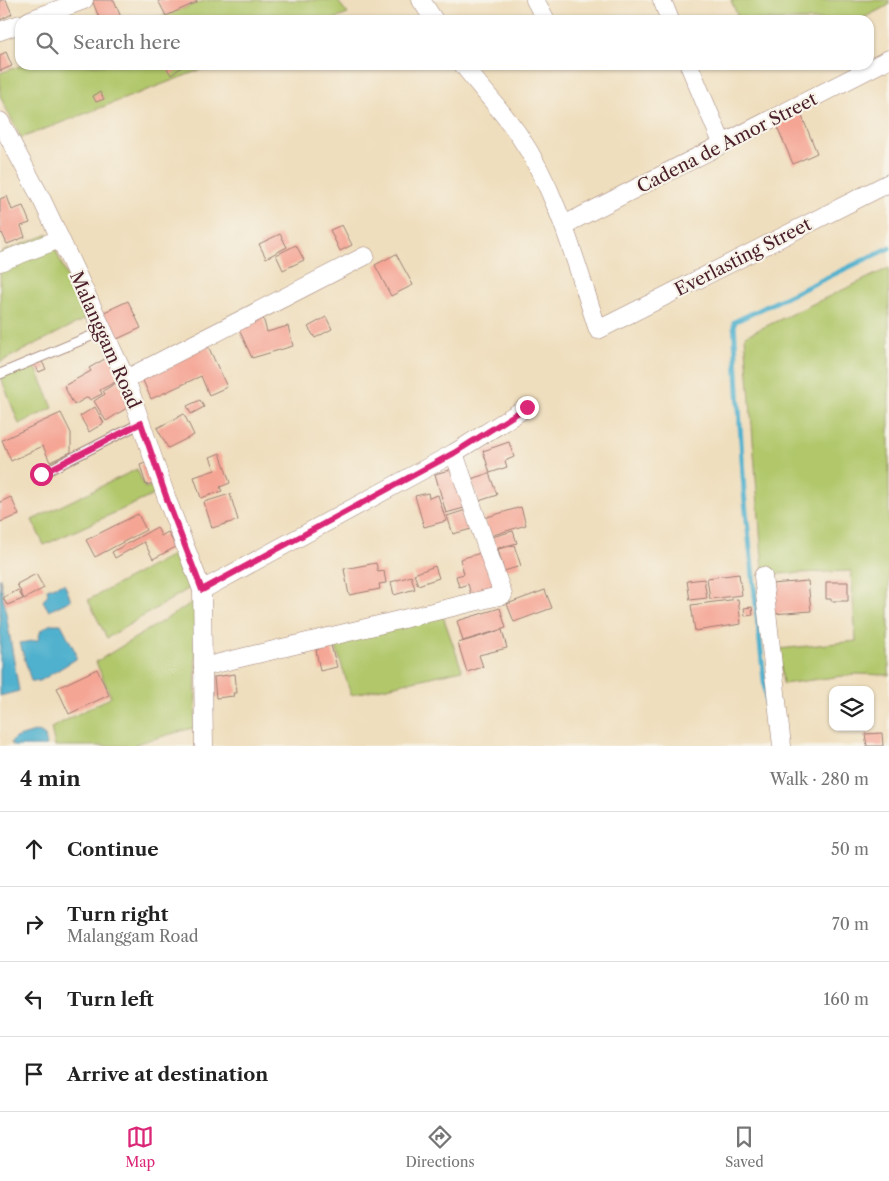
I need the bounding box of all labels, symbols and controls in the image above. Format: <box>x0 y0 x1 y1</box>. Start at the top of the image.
search box <box>15 15 874 70</box>
icon: search <box>33 29 61 57</box>
text: Search here <box>73 31 181 54</box>
street label: Cadena de Amor Street <box>633 88 821 198</box>
street label: Everlasting Street <box>671 213 815 301</box>
street label: Malanggam Road <box>65 268 145 412</box>
route end <box>516 396 539 419</box>
route start <box>30 463 53 486</box>
map controls <box>829 686 874 731</box>
button: layers <box>829 686 874 731</box>
text: 4 min <box>20 766 81 791</box>
text: Walk · 280 m <box>770 769 869 789</box>
icon: ahead <box>20 835 48 863</box>
text: Continue <box>67 838 159 861</box>
text: 50 m <box>831 839 869 859</box>
text: Turn right <box>67 903 168 926</box>
icon: right <box>20 910 48 938</box>
text: 70 m <box>832 914 869 934</box>
text: Malanggam Road <box>67 926 199 946</box>
icon: left <box>20 985 48 1013</box>
text: Turn left <box>67 988 154 1011</box>
text: 160 m <box>824 989 869 1009</box>
icon: arrive <box>20 1060 48 1088</box>
text: Arrive at destination <box>67 1063 268 1086</box>
tab: Map <box>125 1123 155 1171</box>
tab: Directions <box>405 1123 475 1171</box>
tab: Saved <box>725 1123 764 1171</box>

